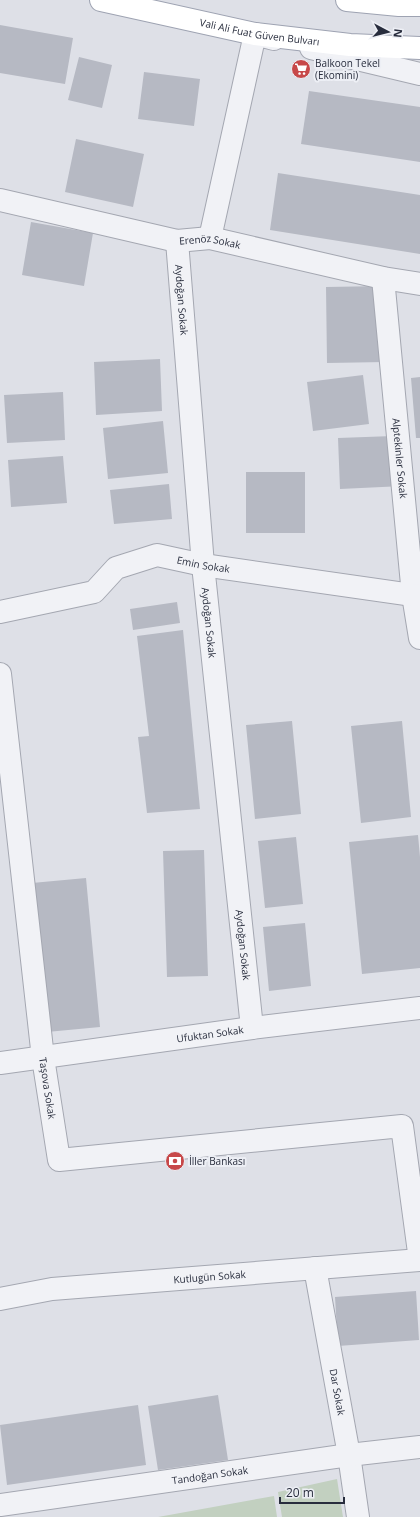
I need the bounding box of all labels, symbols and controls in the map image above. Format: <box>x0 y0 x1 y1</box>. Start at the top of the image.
north arrow <box>368 12 408 52</box>
street label: Vali Ali Fuat Güven Bulvarı <box>198 15 320 48</box>
text: N <box>390 28 406 39</box>
place label: Balkoon Tekel (Ekomini) <box>315 56 380 82</box>
supermarket icon: Balkoon Tekel (Ekomini) <box>290 58 312 80</box>
street label: Erenöz Sokak <box>179 231 243 252</box>
street label: Aydoğan Sokak <box>172 264 192 336</box>
street label: Alptekinler Sokak <box>389 417 411 500</box>
street label: Emin Sokak <box>176 553 232 576</box>
street label: Aydoğan Sokak <box>198 587 220 659</box>
street label: Aydoğan Sokak <box>233 909 254 982</box>
street label: Ufuktan Sokak <box>176 1022 245 1045</box>
street label: Taşova Sokak <box>36 1056 60 1121</box>
bank icon: İller Bankası <box>164 1150 186 1172</box>
place label: İller Bankası <box>189 1154 245 1168</box>
street label: Kutlugün Sokak <box>173 1267 247 1286</box>
street label: Dar Sokak <box>326 1368 349 1417</box>
street label: Tandoğan Sokak <box>171 1462 250 1487</box>
scale bar <box>280 1479 344 1505</box>
text: 20 m <box>286 1484 314 1501</box>

